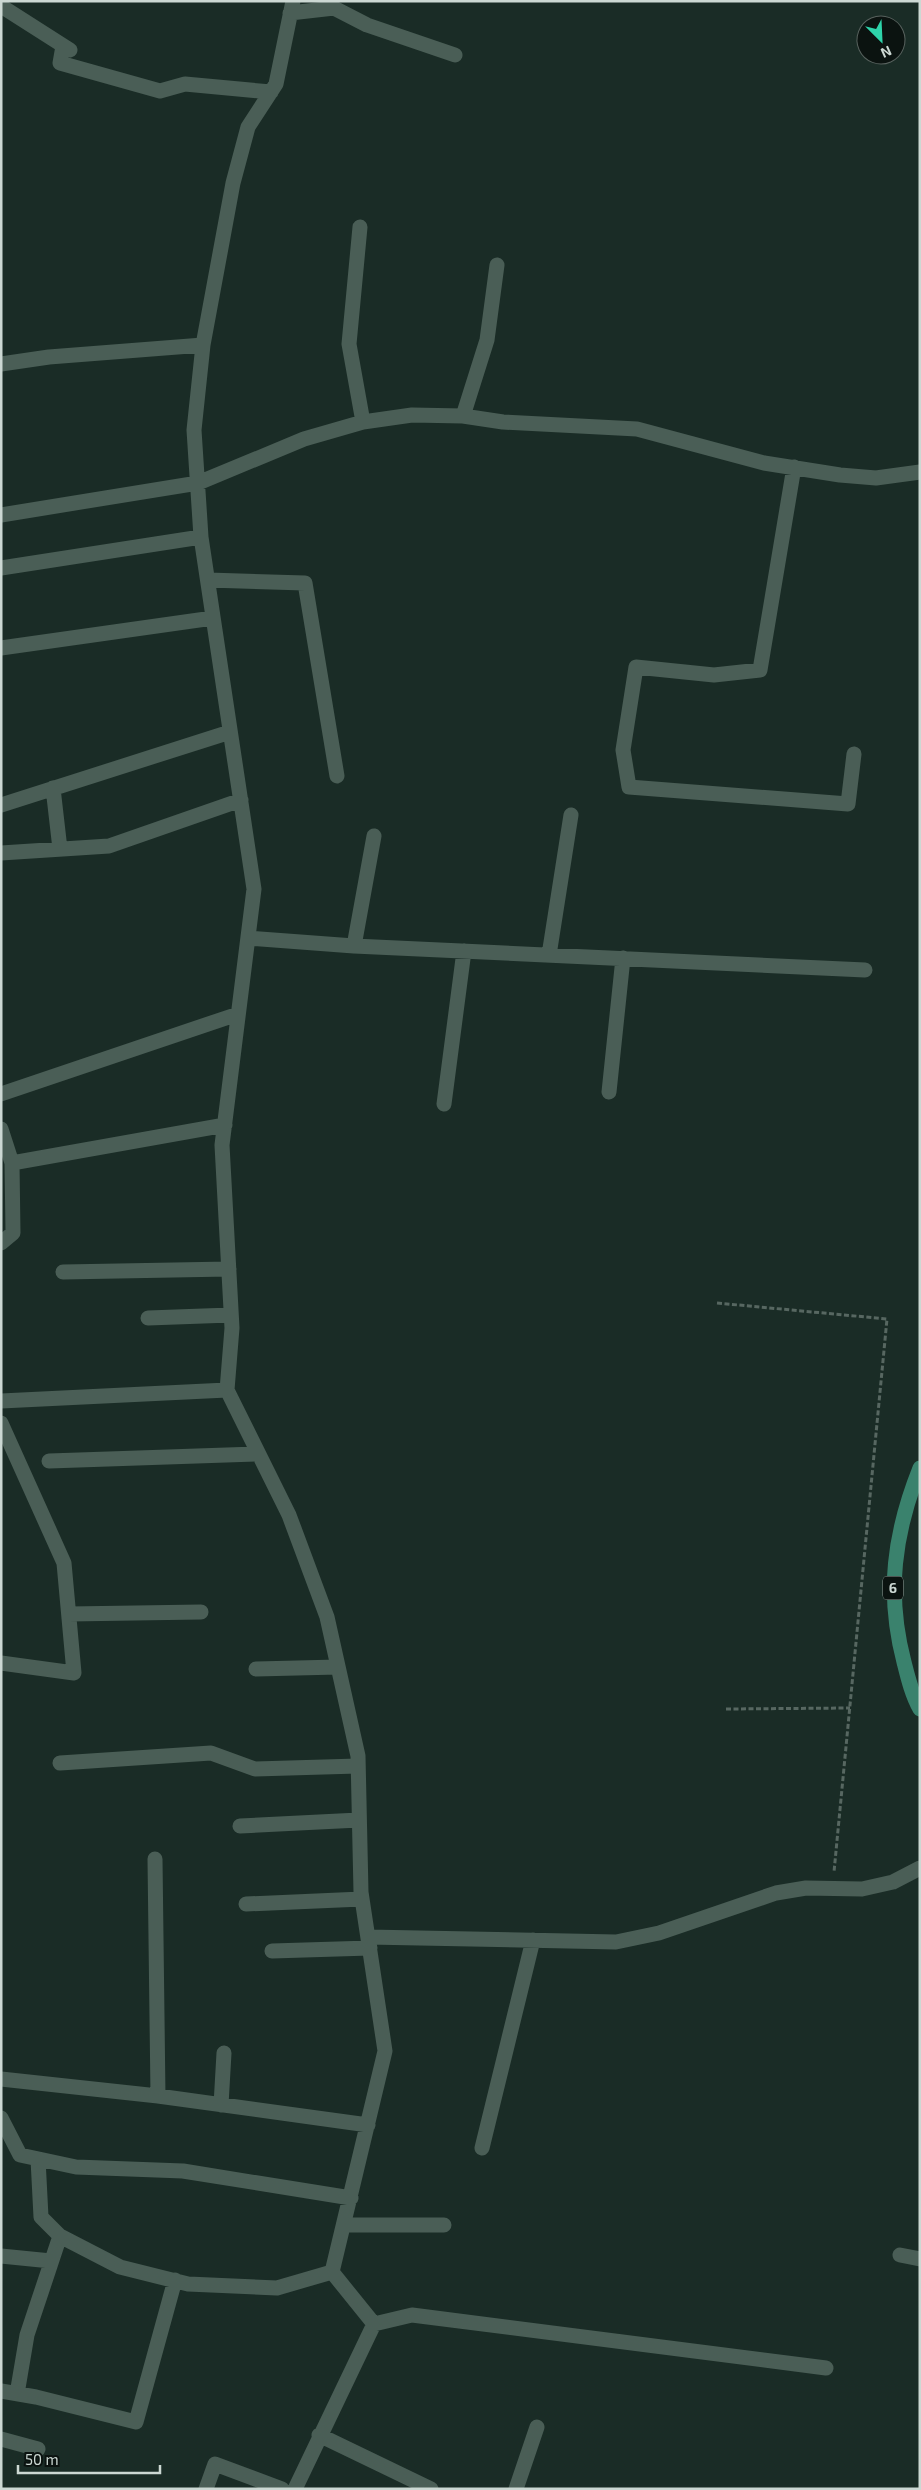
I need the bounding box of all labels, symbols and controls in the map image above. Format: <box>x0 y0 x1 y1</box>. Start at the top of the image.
north arrow <box>856 15 906 65</box>
text: N <box>878 43 895 62</box>
road number: 6 <box>883 1576 903 1600</box>
scale bar <box>18 2442 160 2474</box>
text: 50 m <box>25 2450 59 2468</box>

